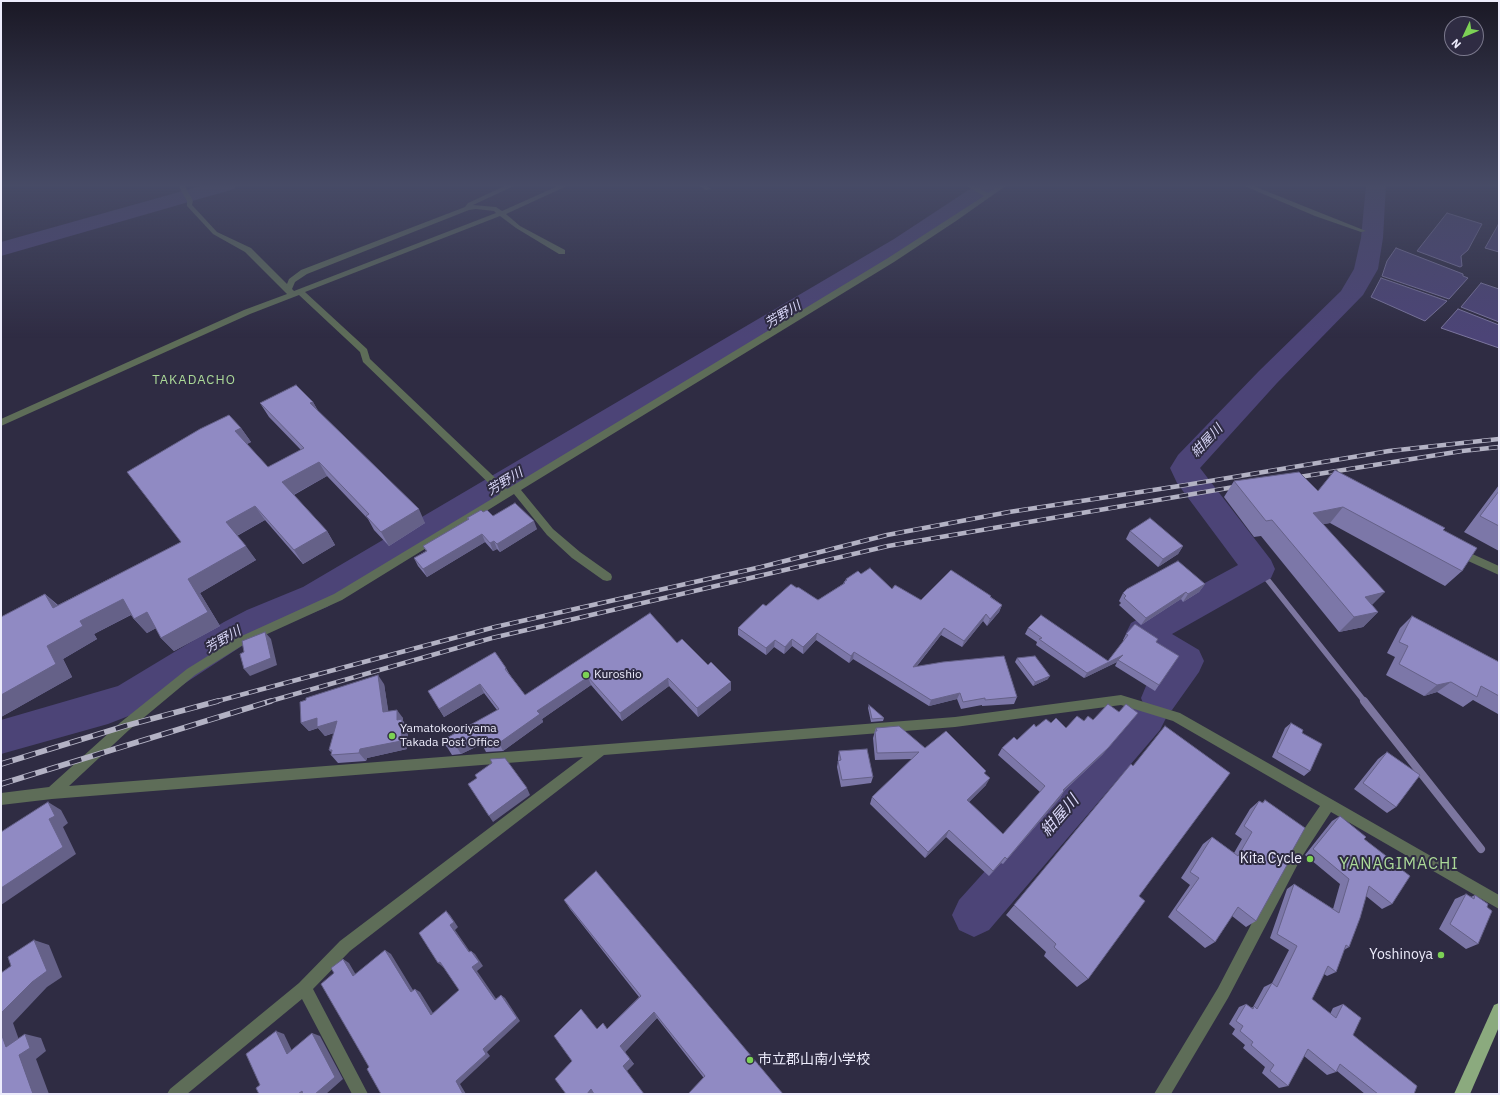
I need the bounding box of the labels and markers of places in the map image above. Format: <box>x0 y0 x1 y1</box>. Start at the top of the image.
place label: Kuroshio <box>594 668 642 682</box>
marker: Kuroshio <box>581 670 591 680</box>
place label: Yamatokooriyama Takada Post Office <box>400 722 500 750</box>
marker: Yamatokooriyama Takada Post Office <box>387 731 397 741</box>
place label: Kita Cycle <box>1240 851 1302 867</box>
marker: Kita Cycle <box>1305 854 1315 864</box>
place label: Yoshinoya <box>1369 947 1433 963</box>
marker: Yoshinoya <box>1436 950 1446 960</box>
place label: 市立郡山南小学校 <box>758 1052 870 1068</box>
marker: 市立郡山南小学校 <box>745 1055 755 1065</box>

